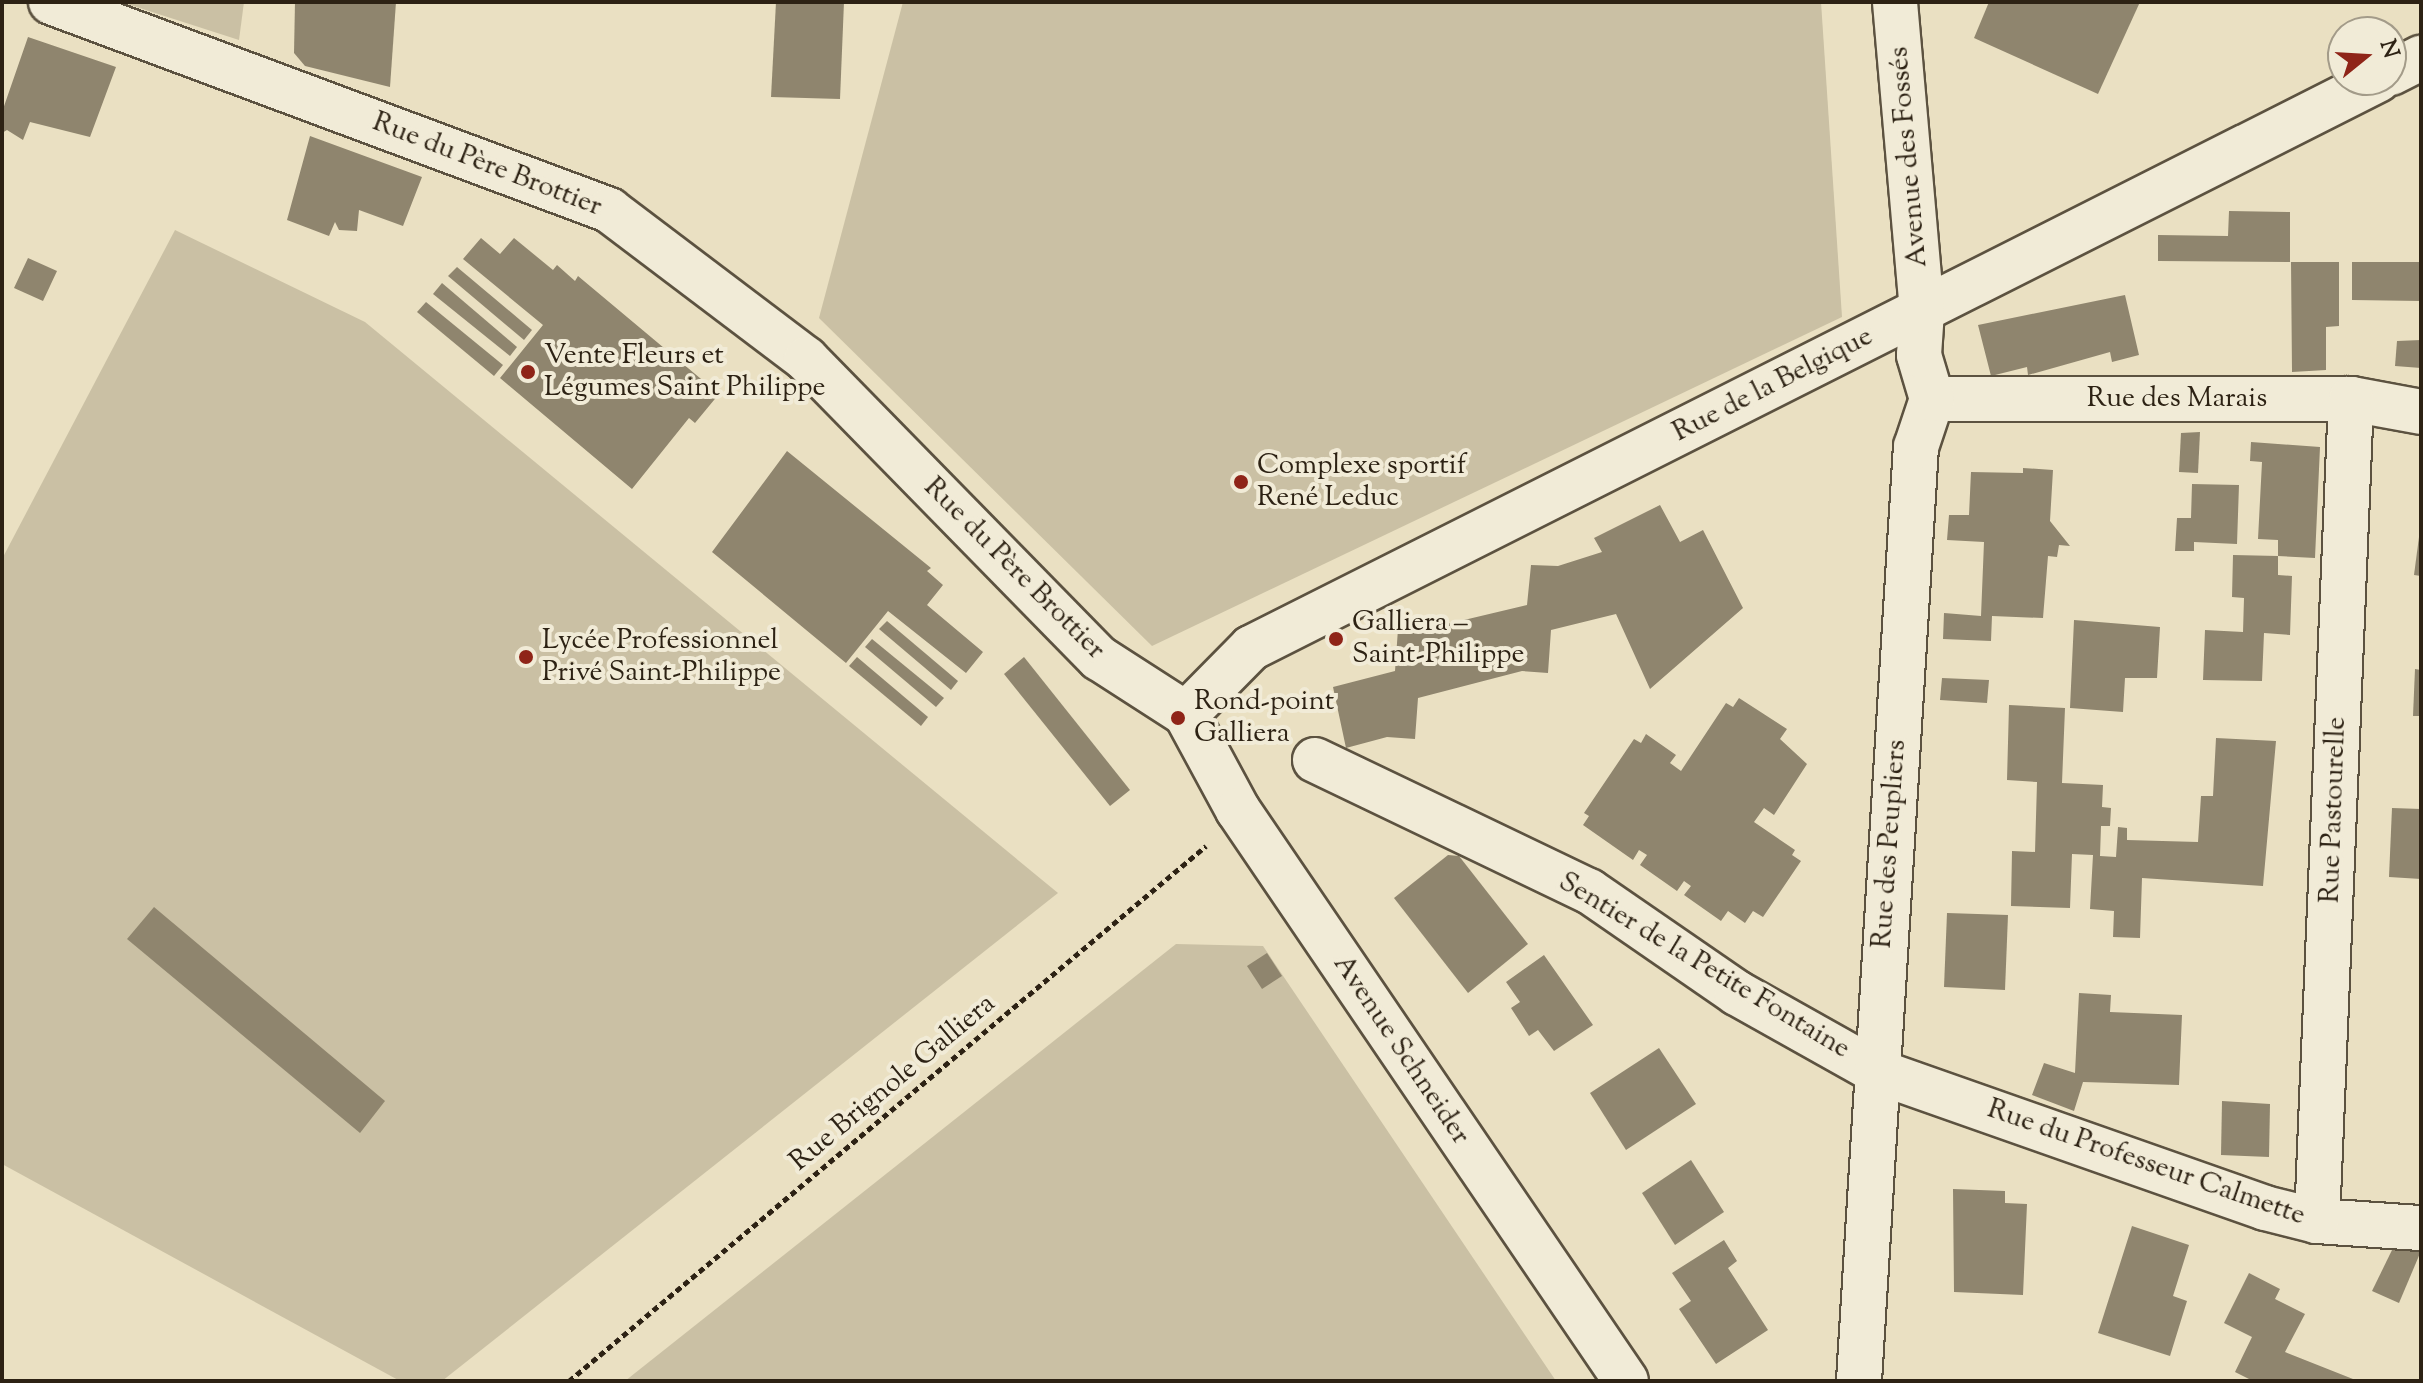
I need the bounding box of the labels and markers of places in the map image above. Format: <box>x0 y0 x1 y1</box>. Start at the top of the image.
place label: Vente Fleurs et Légumes Saint Philippe <box>544 339 826 405</box>
marker: Vente Fleurs et Légumes Saint Philippe <box>519 363 537 381</box>
place label: Complexe sportif René Leduc <box>1257 449 1466 515</box>
marker: Complexe sportif René Leduc <box>1232 473 1250 491</box>
place label: Galliera – Saint-Philippe <box>1352 606 1525 672</box>
place label: Lycée Professionnel Privé Saint-Philippe <box>542 624 781 690</box>
marker: Galliera – Saint-Philippe <box>1327 630 1345 648</box>
marker: Lycée Professionnel Privé Saint-Philippe <box>517 648 535 666</box>
place label: Rond-point Galliera <box>1194 685 1334 751</box>
marker: Rond-point Galliera <box>1169 709 1187 727</box>

